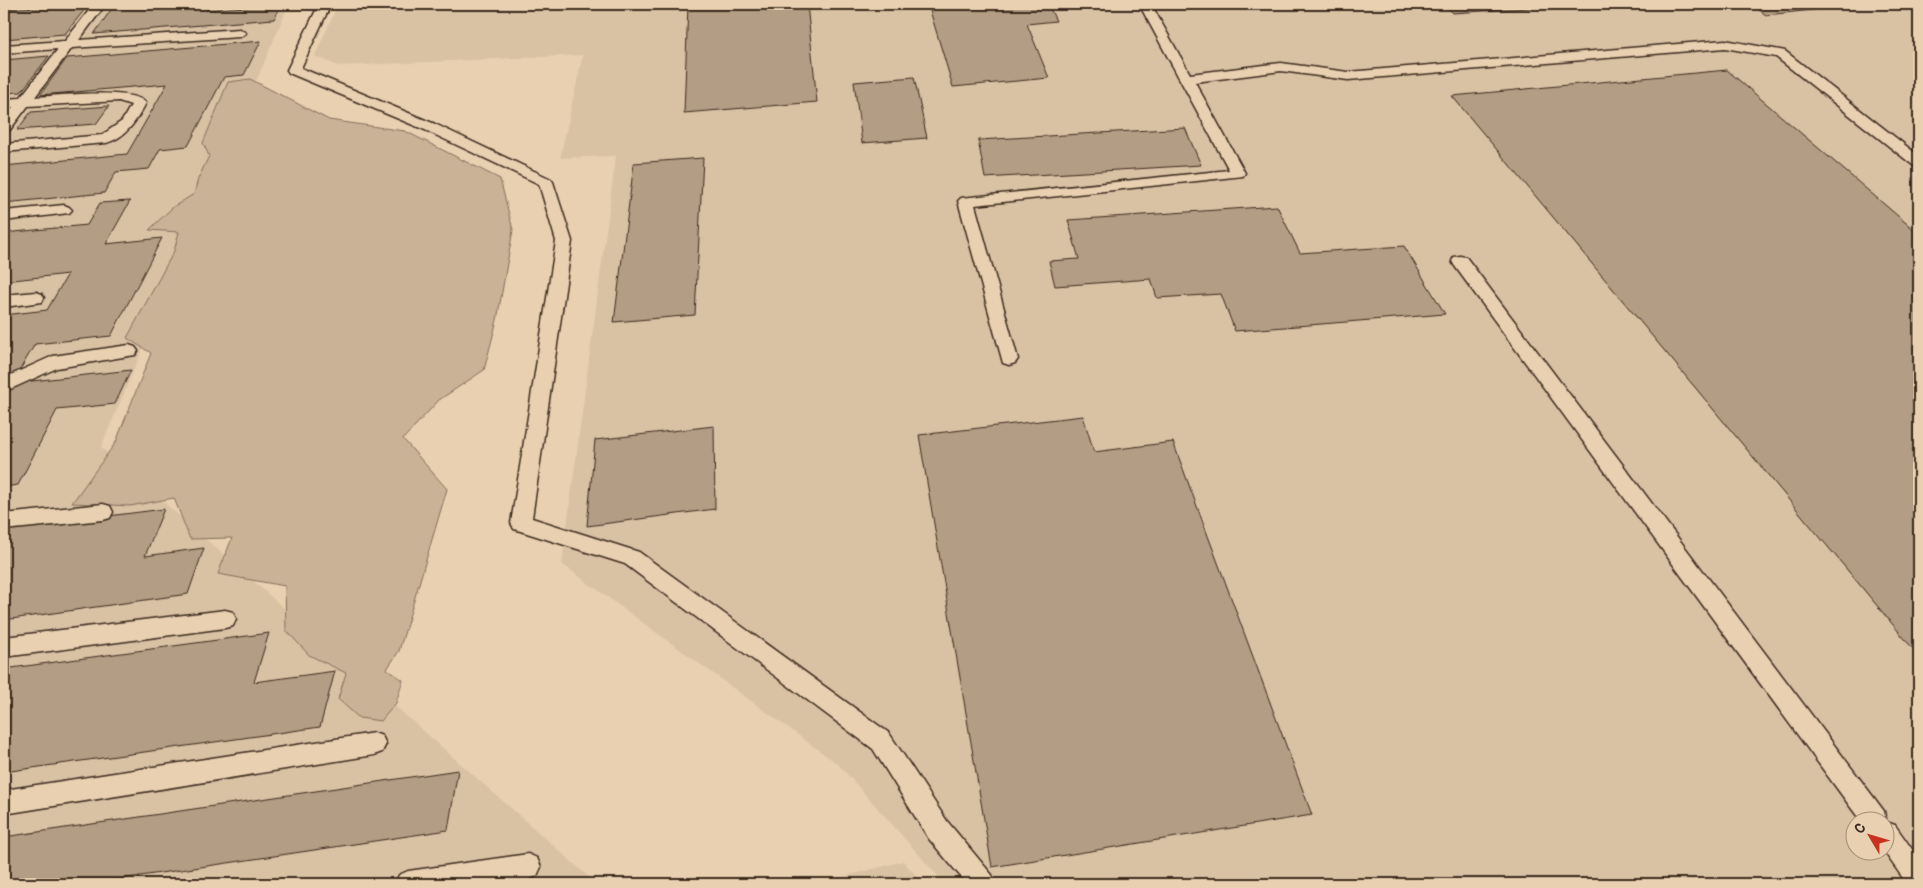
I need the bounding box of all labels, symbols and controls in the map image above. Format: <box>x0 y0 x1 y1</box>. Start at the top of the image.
north arrow <box>1846 810 1896 860</box>
text: С <box>1851 819 1870 837</box>

